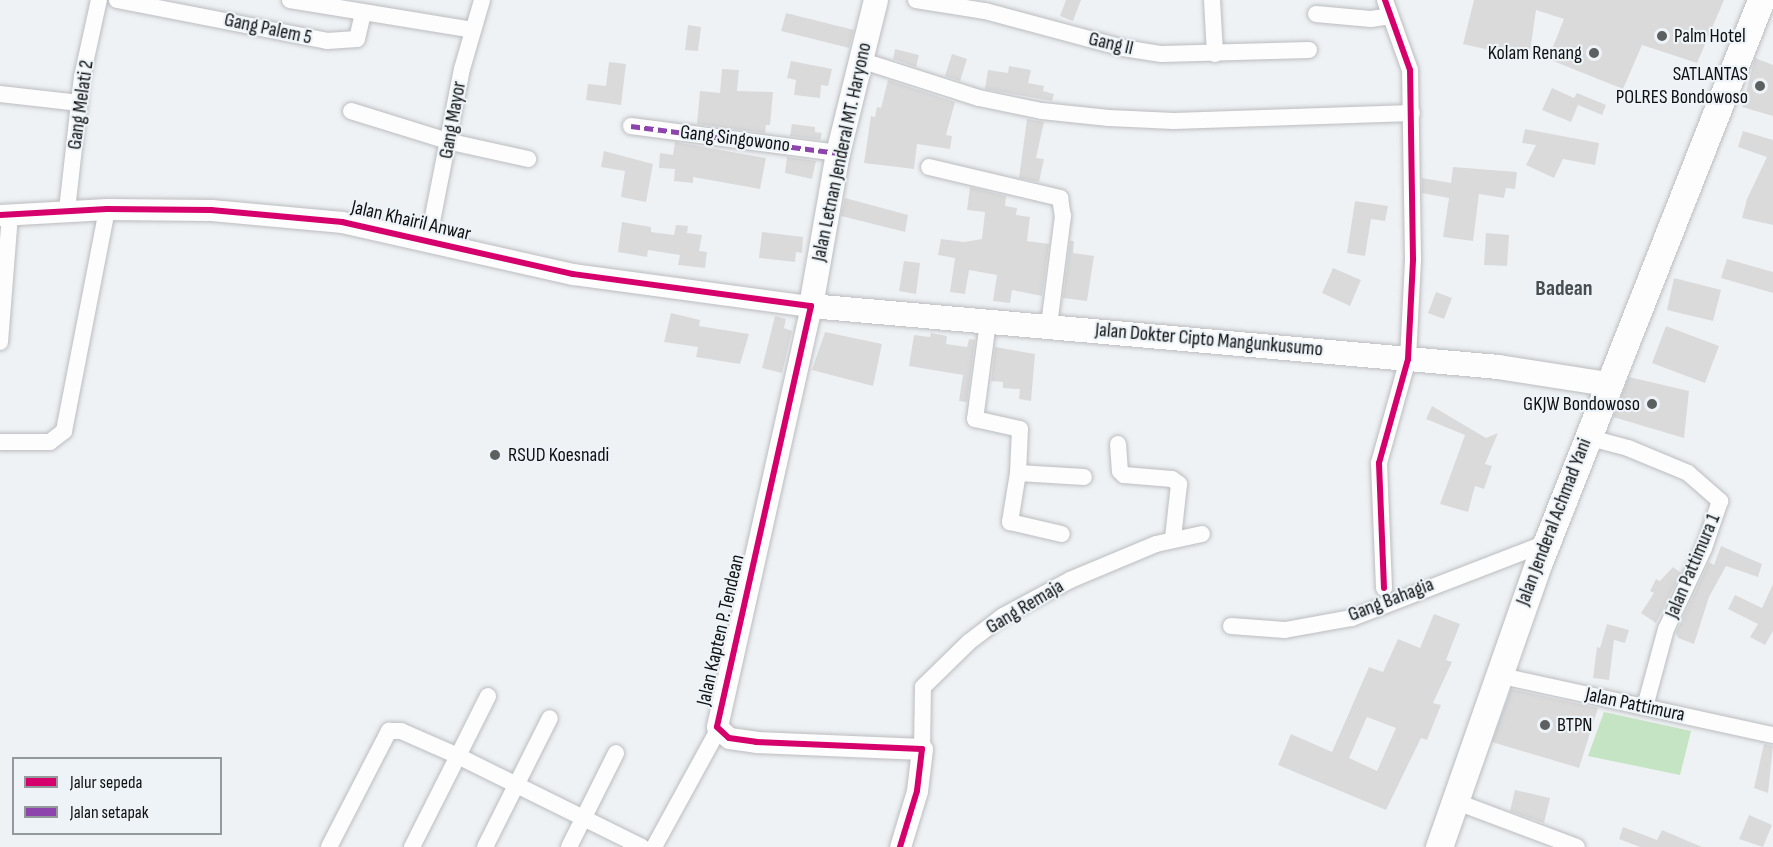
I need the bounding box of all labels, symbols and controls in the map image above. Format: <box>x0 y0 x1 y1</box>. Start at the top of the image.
street label: Gang Palem 5 <box>222 8 314 50</box>
place label: Palm Hotel <box>1674 24 1746 48</box>
street label: Gang II <box>1086 27 1136 61</box>
marker: Palm Hotel <box>1655 29 1669 43</box>
street label: Jalan Letnan Jenderal MT. Haryono <box>807 40 877 264</box>
place label: Kolam Renang <box>1488 41 1582 65</box>
marker: Kolam Renang <box>1587 46 1601 60</box>
street label: Gang Melati 2 <box>63 59 99 151</box>
place label: SATLANTAS POLRES Bondowoso <box>1616 62 1748 109</box>
street label: Gang Mayor <box>434 79 472 161</box>
marker: SATLANTAS POLRES Bondowoso <box>1753 79 1767 93</box>
street label: Gang Singowono <box>679 120 791 158</box>
street label: Jalan Khairil Anwar <box>349 196 473 246</box>
district label: Badean <box>1535 276 1593 302</box>
street label: Jalan Dokter Cipto Mangunkusumo <box>1094 318 1324 362</box>
place label: GKJW Bondowoso <box>1523 392 1640 416</box>
marker: GKJW Bondowoso <box>1645 397 1659 411</box>
street label: Jalan Jenderal Achmad Yani <box>1511 435 1597 609</box>
place label: RSUD Koesnadi <box>508 443 609 467</box>
marker: RSUD Koesnadi <box>486 446 504 464</box>
street label: Jalan Pattimura 1 <box>1660 510 1726 622</box>
street label: Jalan Kapten P. Tendean <box>692 552 750 708</box>
street label: Gang Bahagia <box>1345 573 1437 627</box>
street label: Gang Remaja <box>982 575 1068 639</box>
street label: Jalan Pattimura <box>1583 683 1687 727</box>
place label: BTPN <box>1557 713 1593 737</box>
marker: BTPN <box>1538 718 1552 732</box>
legend <box>12 757 222 835</box>
text: Jalur sepeda <box>70 772 142 793</box>
text: Jalan setapak <box>70 802 149 823</box>

